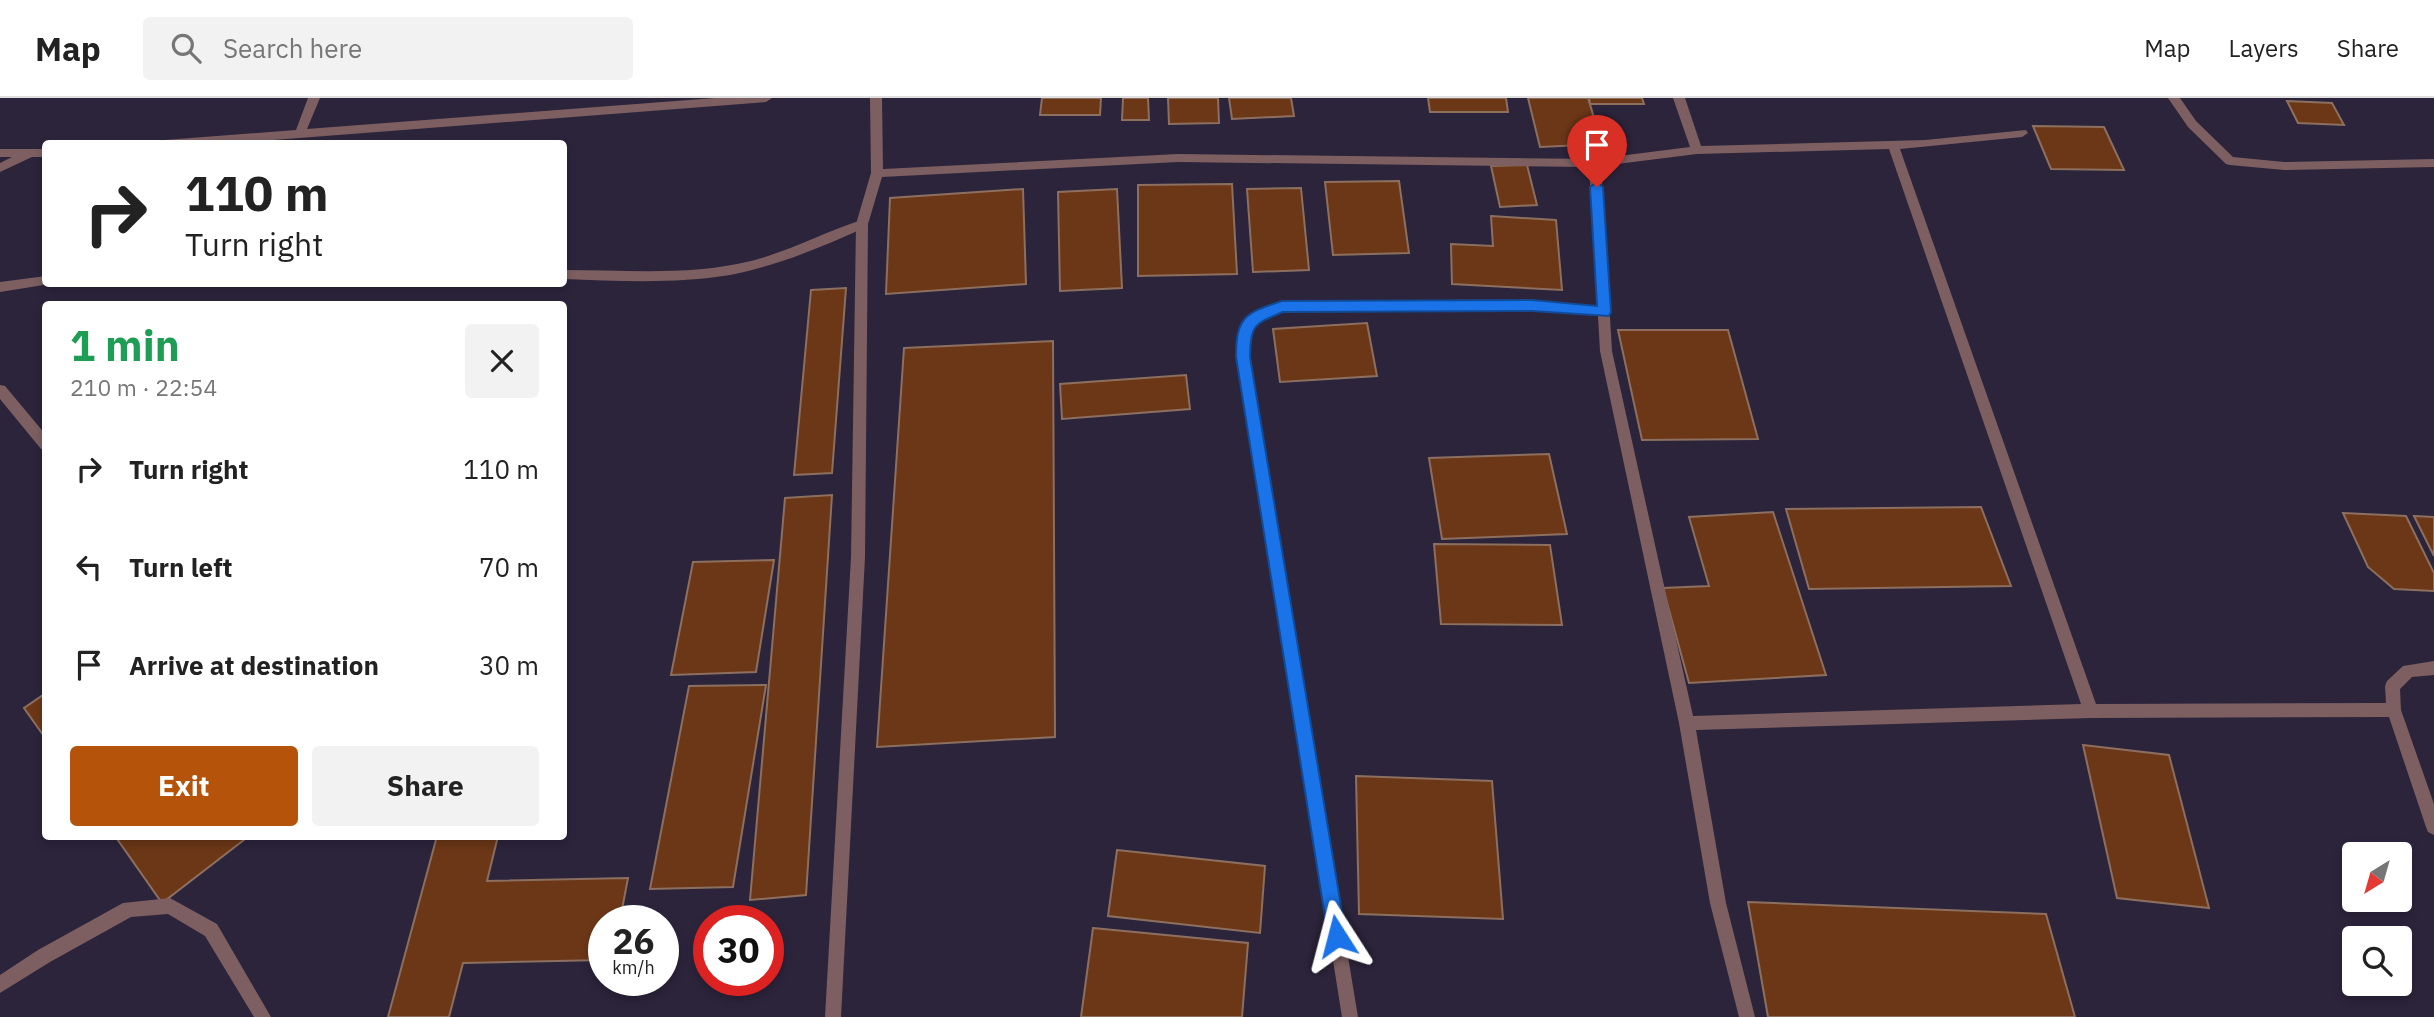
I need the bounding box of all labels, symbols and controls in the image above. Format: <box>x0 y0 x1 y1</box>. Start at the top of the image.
search box <box>143 17 633 80</box>
text: Map <box>35 27 101 70</box>
icon: search <box>167 29 205 67</box>
text: Search here <box>223 31 362 65</box>
text: Map <box>2144 32 2191 64</box>
text: Layers <box>2229 32 2299 64</box>
text: Share <box>2337 32 2399 64</box>
pin <box>1567 115 1627 187</box>
icon: arrive <box>1578 126 1616 164</box>
text: 110 m <box>185 161 329 224</box>
icon: right <box>70 168 161 259</box>
text: Turn right <box>185 223 323 265</box>
text: 1 min <box>70 318 180 373</box>
button: close <box>465 324 539 398</box>
text: 210 m · 22:54 <box>70 372 217 402</box>
icon: right <box>70 450 108 488</box>
text: Turn right <box>129 452 248 486</box>
text: 110 m <box>463 452 539 486</box>
icon: left <box>70 548 108 586</box>
text: Turn left <box>129 550 232 584</box>
text: 70 m <box>479 550 539 584</box>
icon: arrive <box>70 646 108 684</box>
text: Arrive at destination <box>129 648 379 682</box>
text: 30 m <box>479 648 539 682</box>
button: Exit <box>70 746 298 826</box>
button: Share <box>312 746 539 826</box>
north arrow <box>2342 842 2412 912</box>
map controls <box>2342 842 2412 996</box>
position arrow <box>1300 899 1374 973</box>
speed limit sign: 30 <box>693 905 784 996</box>
text: 26 <box>612 918 655 964</box>
button: search <box>2342 926 2412 996</box>
text: km/h <box>612 956 655 979</box>

